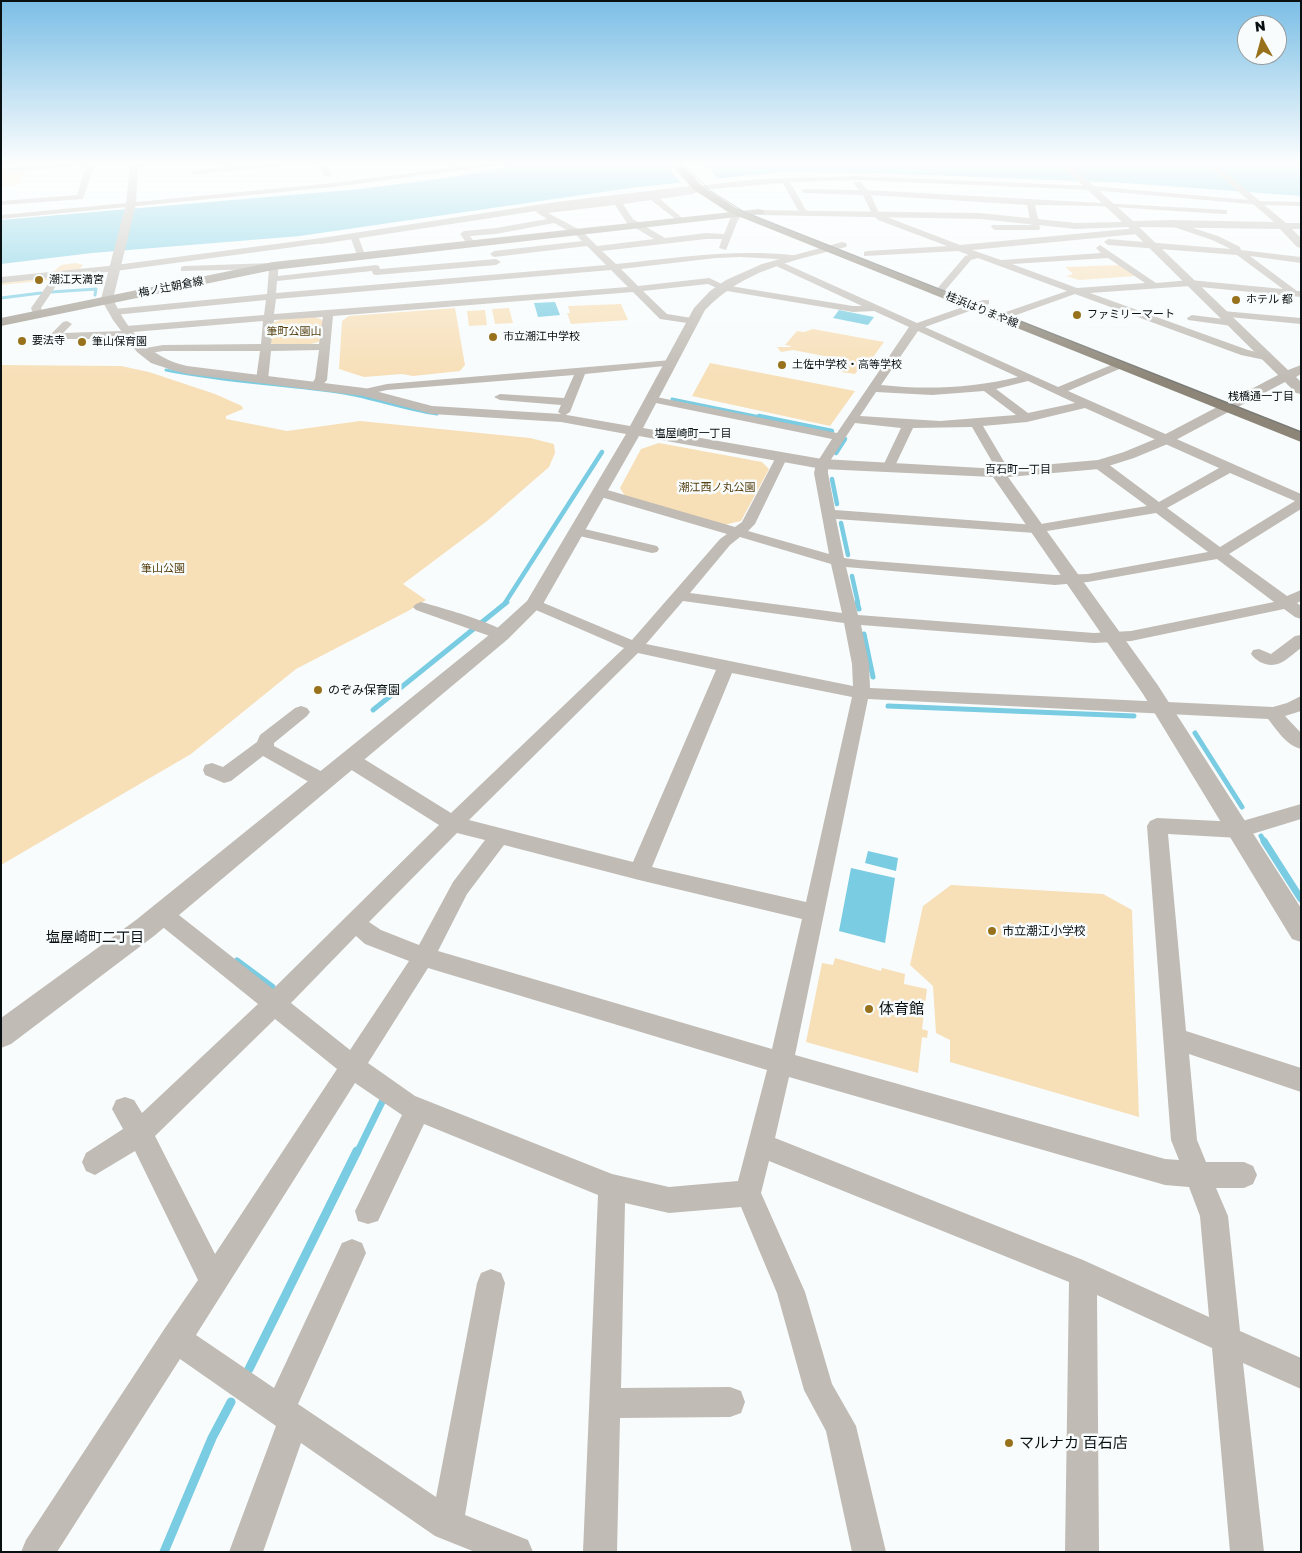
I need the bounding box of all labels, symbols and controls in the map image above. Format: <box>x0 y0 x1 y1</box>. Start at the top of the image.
north arrow <box>1237 15 1287 65</box>
text: N <box>1254 17 1267 35</box>
place label: 潮江天満宮 <box>49 273 104 287</box>
marker: 潮江天満宮 <box>33 274 45 286</box>
street label: 梅ノ辻朝倉線 <box>137 274 205 300</box>
street label: 桂浜はりまや線 <box>944 289 1020 331</box>
place label: ホテル 都 <box>1246 293 1293 307</box>
marker: ホテル 都 <box>1230 294 1242 306</box>
place label: ファミリーマート <box>1087 308 1175 322</box>
marker: ファミリーマート <box>1071 309 1083 321</box>
park label: 筆町公園山 <box>267 325 321 339</box>
place label: 市立潮江中学校 <box>503 330 580 344</box>
marker: 市立潮江中学校 <box>487 331 499 343</box>
place label: 要法寺 <box>32 334 65 348</box>
marker: 要法寺 <box>16 335 28 347</box>
place label: 筆山保育園 <box>92 335 147 349</box>
marker: 筆山保育園 <box>76 336 88 348</box>
place label: 土佐中学校・高等学校 <box>792 358 902 372</box>
marker: 土佐中学校・高等学校 <box>776 359 788 371</box>
district label: 桟橋通一丁目 <box>1228 390 1294 404</box>
district label: 塩屋崎町一丁目 <box>655 427 731 441</box>
district label: 百石町一丁目 <box>985 463 1051 477</box>
park label: 潮江西ノ丸公園 <box>679 481 755 495</box>
park label: 筆山公園 <box>141 562 185 576</box>
place label: のぞみ保育園 <box>328 683 400 697</box>
marker: のぞみ保育園 <box>312 684 324 696</box>
place label: 市立潮江小学校 <box>1002 924 1086 938</box>
marker: 市立潮江小学校 <box>986 925 998 937</box>
district label: 塩屋崎町二丁目 <box>46 930 144 946</box>
place label: 体育館 <box>879 1000 924 1018</box>
marker: 体育館 <box>863 1003 875 1015</box>
place label: マルナカ 百石店 <box>1019 1434 1128 1452</box>
marker: マルナカ 百石店 <box>1003 1437 1015 1449</box>

